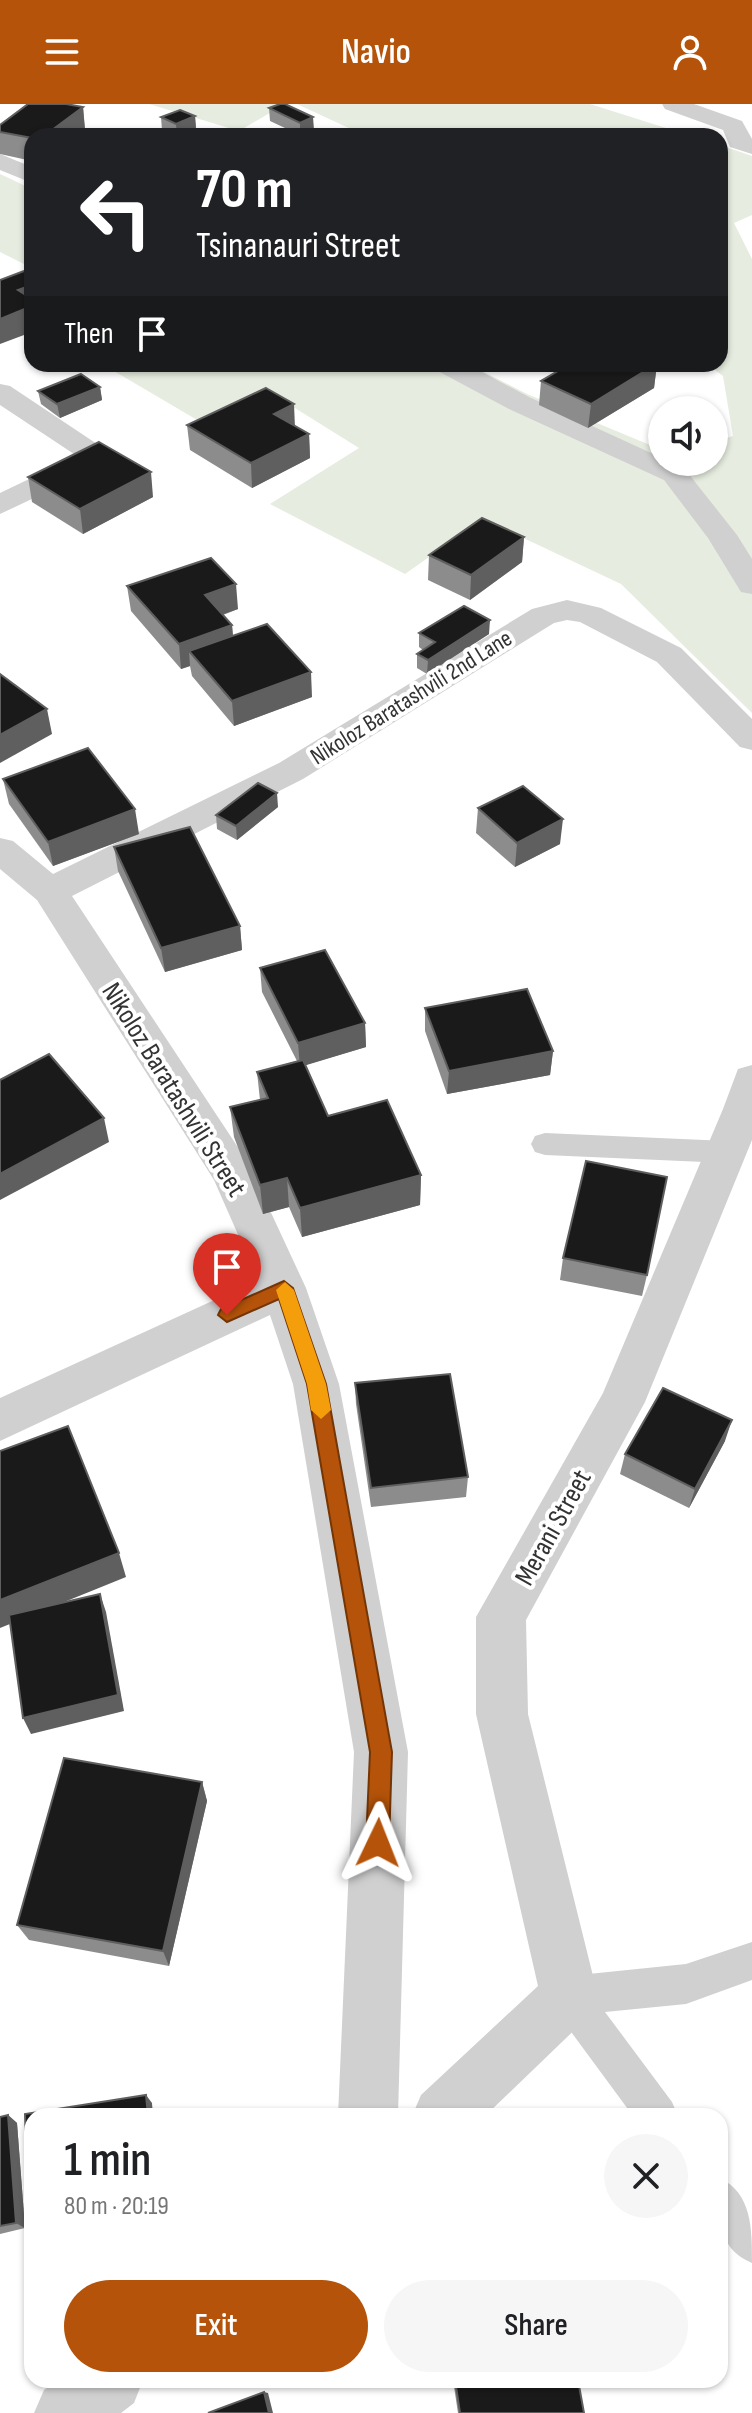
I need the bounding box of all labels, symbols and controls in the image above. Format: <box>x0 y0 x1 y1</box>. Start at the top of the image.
icon: menu <box>40 30 84 74</box>
icon: person <box>668 30 712 74</box>
text: Navio <box>341 31 411 74</box>
text: 70 m <box>196 157 293 224</box>
icon: left <box>64 160 168 264</box>
text: Tsinanauri Street <box>196 225 400 268</box>
icon: arrive <box>130 312 174 356</box>
text: Then <box>64 316 114 352</box>
map controls <box>648 396 728 476</box>
button: sound <box>648 396 728 476</box>
street label: Nikoloz Baratashvili 2nd Lane <box>305 624 517 771</box>
street label: Nikoloz Baratashvili Street <box>95 977 253 1203</box>
pin <box>193 1233 261 1315</box>
icon: arrive <box>205 1245 249 1289</box>
street label: Merani Street <box>508 1464 599 1591</box>
position arrow <box>336 1801 420 1885</box>
text: 1 min <box>64 2132 151 2189</box>
button: close <box>604 2134 688 2218</box>
text: 80 m · 20:19 <box>64 2191 169 2222</box>
button: Exit <box>64 2280 368 2372</box>
button: Share <box>384 2280 688 2372</box>

